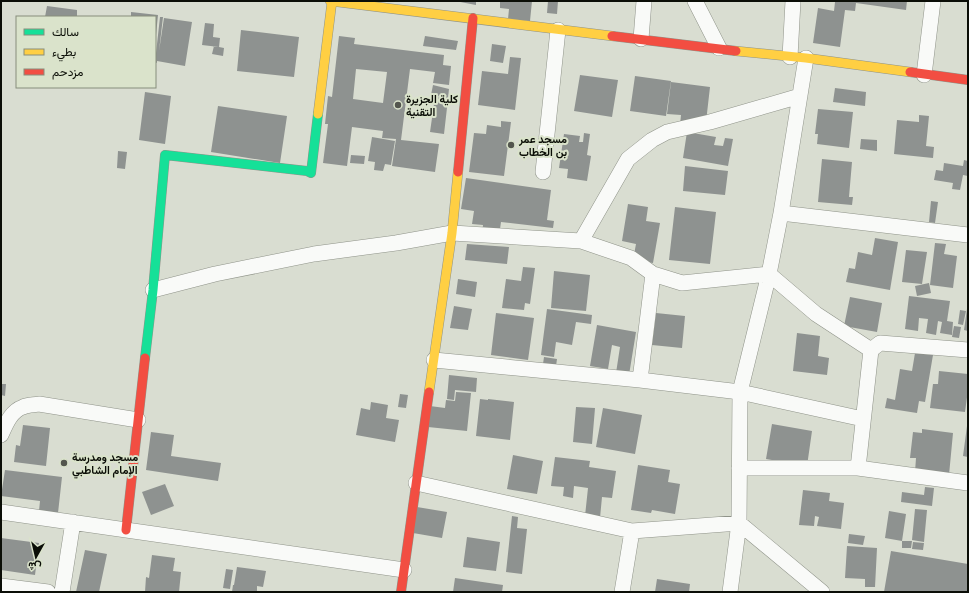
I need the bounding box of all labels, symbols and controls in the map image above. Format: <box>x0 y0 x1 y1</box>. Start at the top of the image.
legend <box>16 16 156 88</box>
text: سالك <box>52 25 79 39</box>
text: بطيء <box>52 45 76 62</box>
text: مزدحم <box>52 65 83 80</box>
place label: كلية الجزيرة التقنية <box>406 93 458 119</box>
marker: كلية الجزيرة التقنية <box>393 100 403 110</box>
place label: مسجد عمر بن الخطاب <box>518 133 567 159</box>
marker: مسجد عمر بن الخطاب <box>506 140 516 150</box>
place label: مسجد ومدرسة الإمام الشاطبي <box>72 451 138 479</box>
marker: مسجد ومدرسة الإمام الشاطبي <box>59 458 69 468</box>
north arrow <box>16 537 56 577</box>
text: ش <box>27 559 42 574</box>

